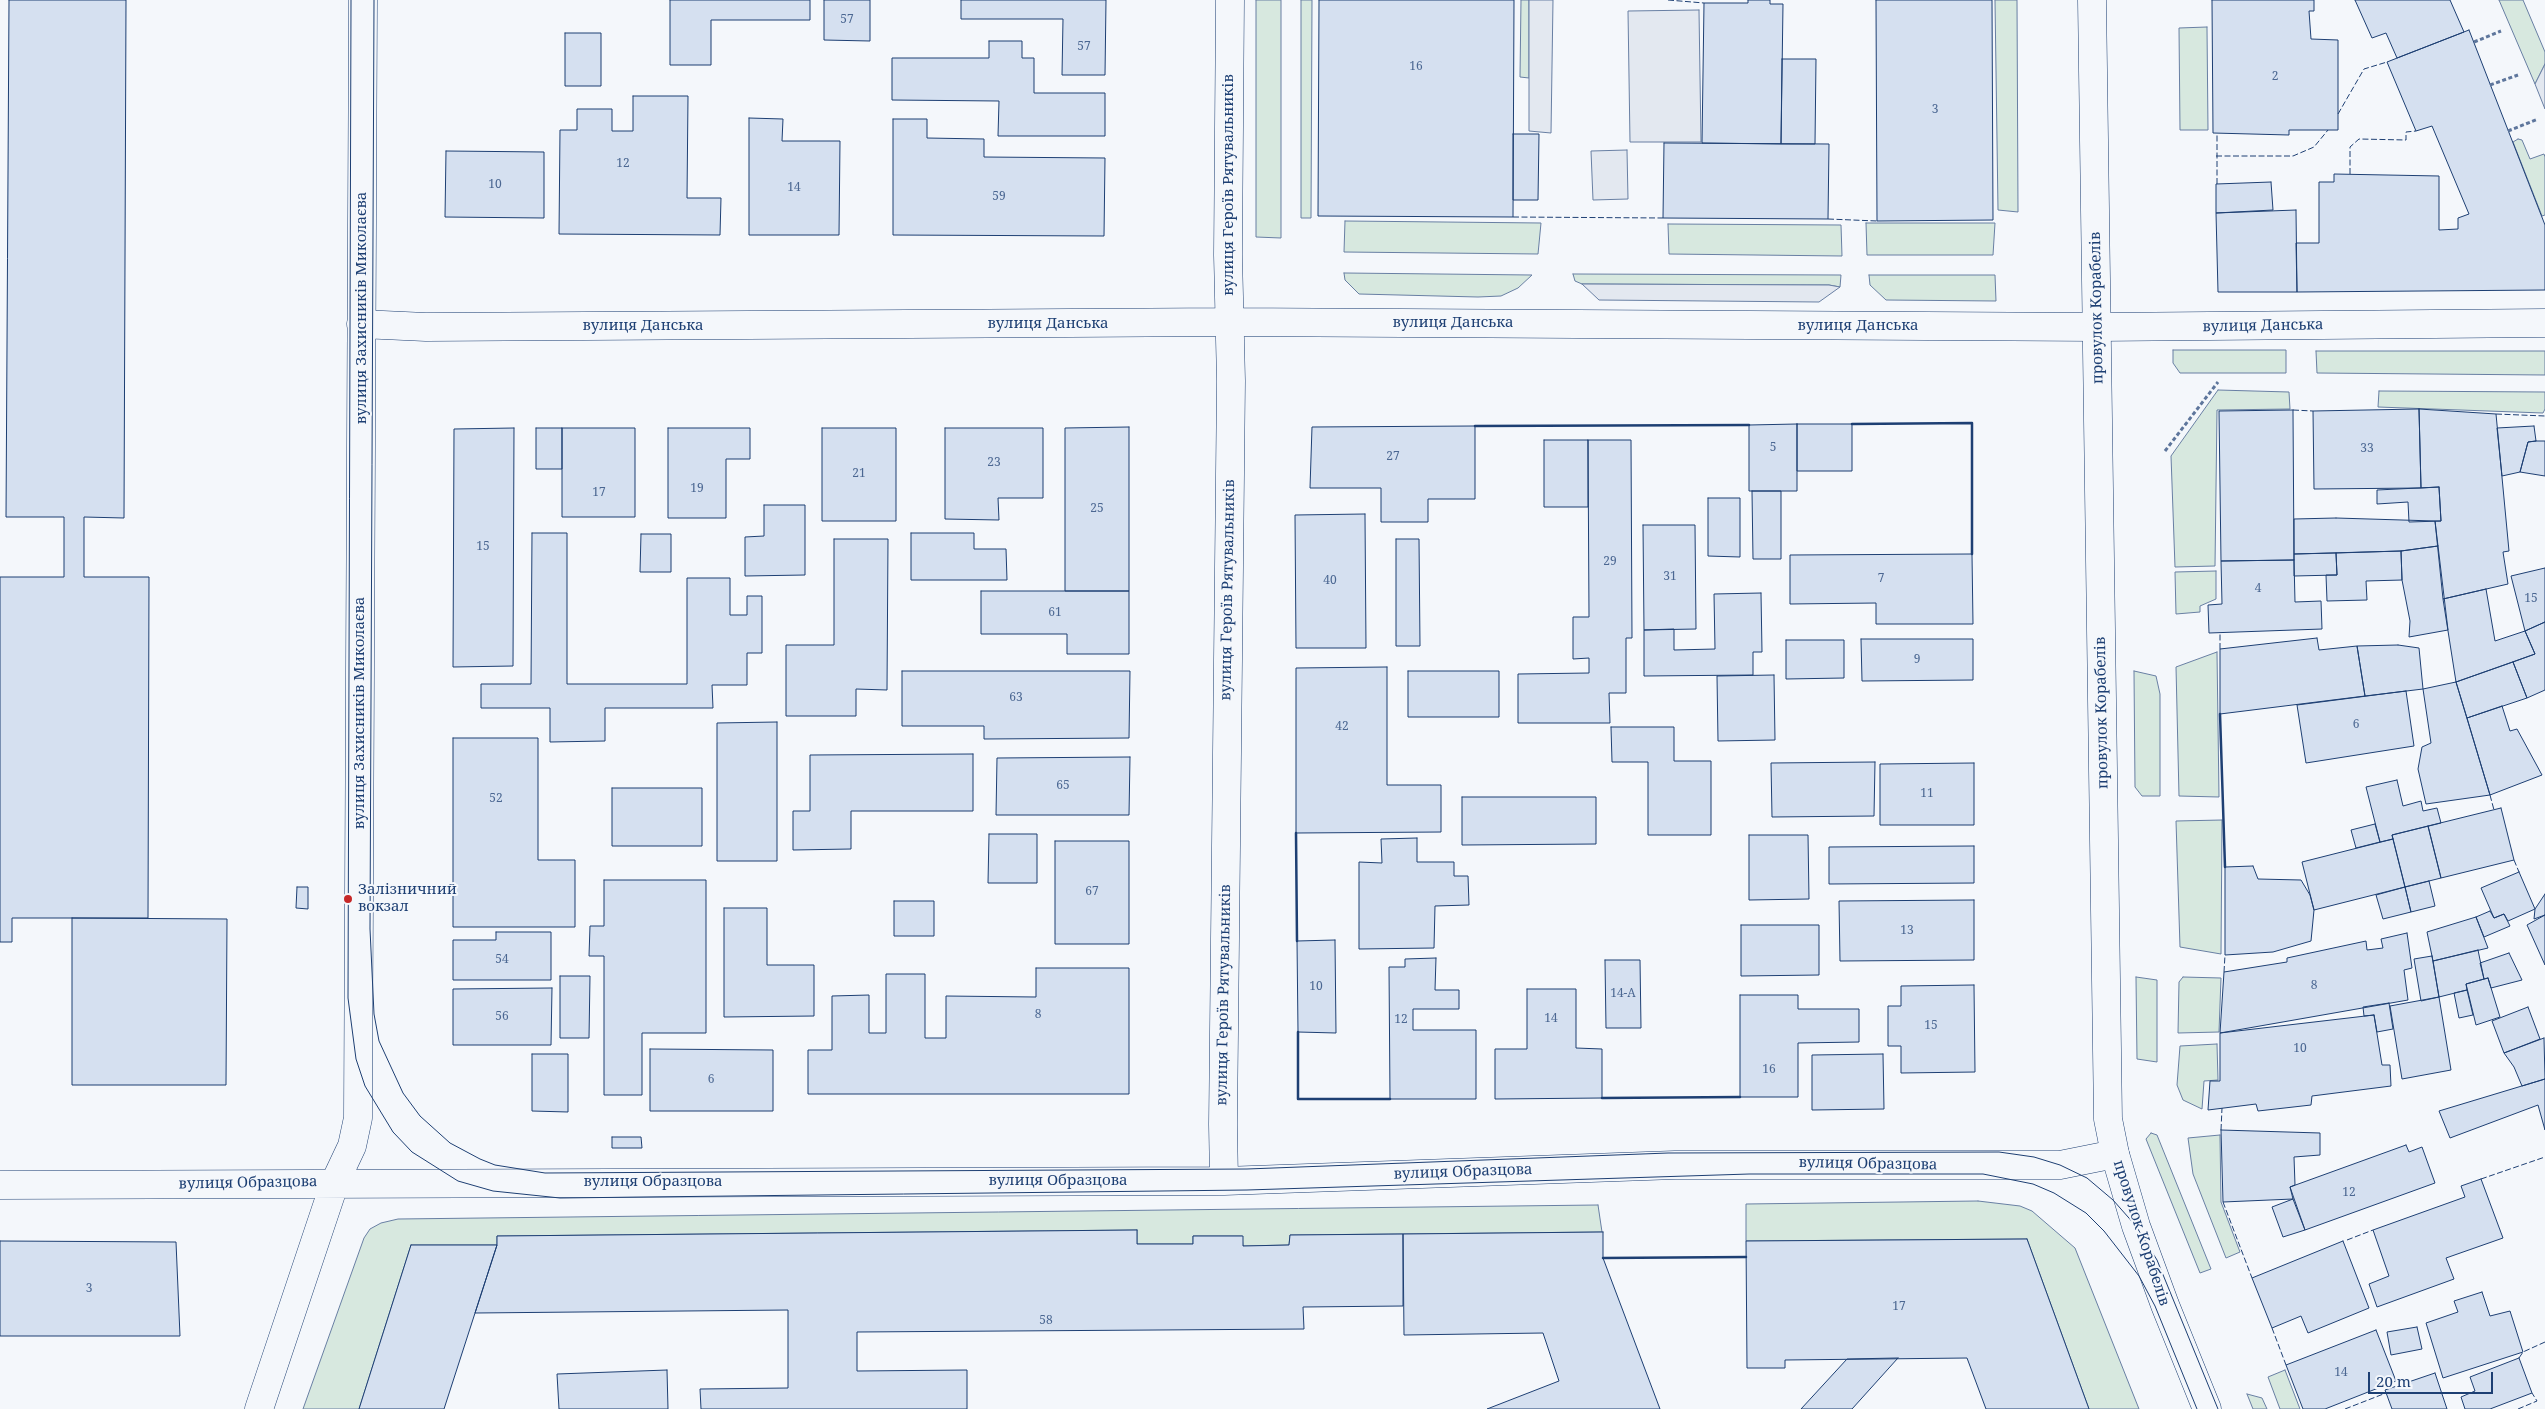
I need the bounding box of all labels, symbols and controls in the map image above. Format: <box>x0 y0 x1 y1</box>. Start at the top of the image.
house number: 57 <box>840 13 854 27</box>
house number: 57 <box>1077 40 1091 54</box>
house number: 16 <box>1409 60 1423 74</box>
house number: 2 <box>2272 70 2278 84</box>
street label: вулиця Героїв Рятувальників <box>1220 74 1238 296</box>
house number: 3 <box>1932 103 1938 117</box>
house number: 12 <box>616 157 630 171</box>
house number: 10 <box>488 178 502 192</box>
house number: 14 <box>787 181 801 195</box>
house number: 59 <box>992 190 1006 204</box>
street label: вулиця Захисників Миколаєва <box>353 192 371 424</box>
street label: провулок Корабелів <box>2087 232 2107 384</box>
street label: вулиця Данська <box>1392 314 1514 332</box>
street label: вулиця Данська <box>987 315 1109 333</box>
street label: вулиця Данська <box>2202 316 2324 336</box>
street label: вулиця Данська <box>582 317 704 335</box>
street label: вулиця Данська <box>1797 317 1919 335</box>
house number: 5 <box>1770 441 1776 455</box>
house number: 33 <box>2360 442 2374 456</box>
house number: 27 <box>1386 450 1400 464</box>
house number: 23 <box>987 456 1001 470</box>
house number: 21 <box>852 467 866 481</box>
street label: вулиця Героїв Рятувальників <box>1217 479 1239 701</box>
house number: 19 <box>690 482 704 496</box>
house number: 17 <box>592 486 606 500</box>
house number: 25 <box>1090 502 1104 516</box>
house number: 15 <box>476 540 490 554</box>
house number: 29 <box>1603 555 1617 569</box>
house number: 31 <box>1663 570 1677 584</box>
house number: 7 <box>1878 572 1884 586</box>
house number: 40 <box>1323 574 1337 588</box>
house number: 4 <box>2255 582 2261 596</box>
house number: 15 <box>2524 592 2538 606</box>
street label: вулиця Захисників Миколаєва <box>351 597 369 829</box>
house number: 61 <box>1048 606 1062 620</box>
street label: провулок Корабелів <box>2092 637 2112 789</box>
house number: 9 <box>1914 653 1920 667</box>
house number: 63 <box>1009 691 1023 705</box>
house number: 6 <box>2353 718 2359 732</box>
house number: 42 <box>1335 720 1349 734</box>
house number: 65 <box>1056 779 1070 793</box>
house number: 11 <box>1920 787 1934 801</box>
house number: 52 <box>489 792 503 806</box>
place label: Залізничний вокзал <box>358 881 457 916</box>
street label: вулиця Героїв Рятувальників <box>1213 884 1235 1106</box>
house number: 67 <box>1085 885 1099 899</box>
marker: Залізничний вокзал <box>342 893 354 905</box>
house number: 13 <box>1900 924 1914 938</box>
house number: 54 <box>495 953 509 967</box>
house number: 8 <box>2311 979 2317 993</box>
house number: 10 <box>1309 980 1323 994</box>
house number: 14-А <box>1610 987 1636 1001</box>
house number: 8 <box>1035 1008 1041 1022</box>
house number: 56 <box>495 1010 509 1024</box>
house number: 14 <box>1544 1012 1558 1026</box>
house number: 12 <box>1394 1013 1408 1027</box>
house number: 15 <box>1924 1019 1938 1033</box>
house number: 10 <box>2293 1042 2307 1056</box>
house number: 16 <box>1762 1063 1776 1077</box>
house number: 6 <box>708 1073 714 1087</box>
street label: вулиця Образцова <box>1798 1154 1938 1174</box>
street label: провулок Корабелів <box>2109 1158 2173 1308</box>
street label: вулиця Образцова <box>1393 1161 1533 1183</box>
street label: вулиця Образцова <box>989 1172 1127 1190</box>
street label: вулиця Образцова <box>178 1173 318 1193</box>
street label: вулиця Образцова <box>584 1173 722 1191</box>
house number: 12 <box>2342 1186 2356 1200</box>
house number: 3 <box>86 1282 92 1296</box>
house number: 17 <box>1892 1300 1906 1314</box>
house number: 58 <box>1039 1314 1053 1328</box>
scale bar <box>2370 1362 2495 1394</box>
house number: 14 <box>2334 1366 2348 1380</box>
text: 20 m <box>2376 1371 2411 1391</box>

